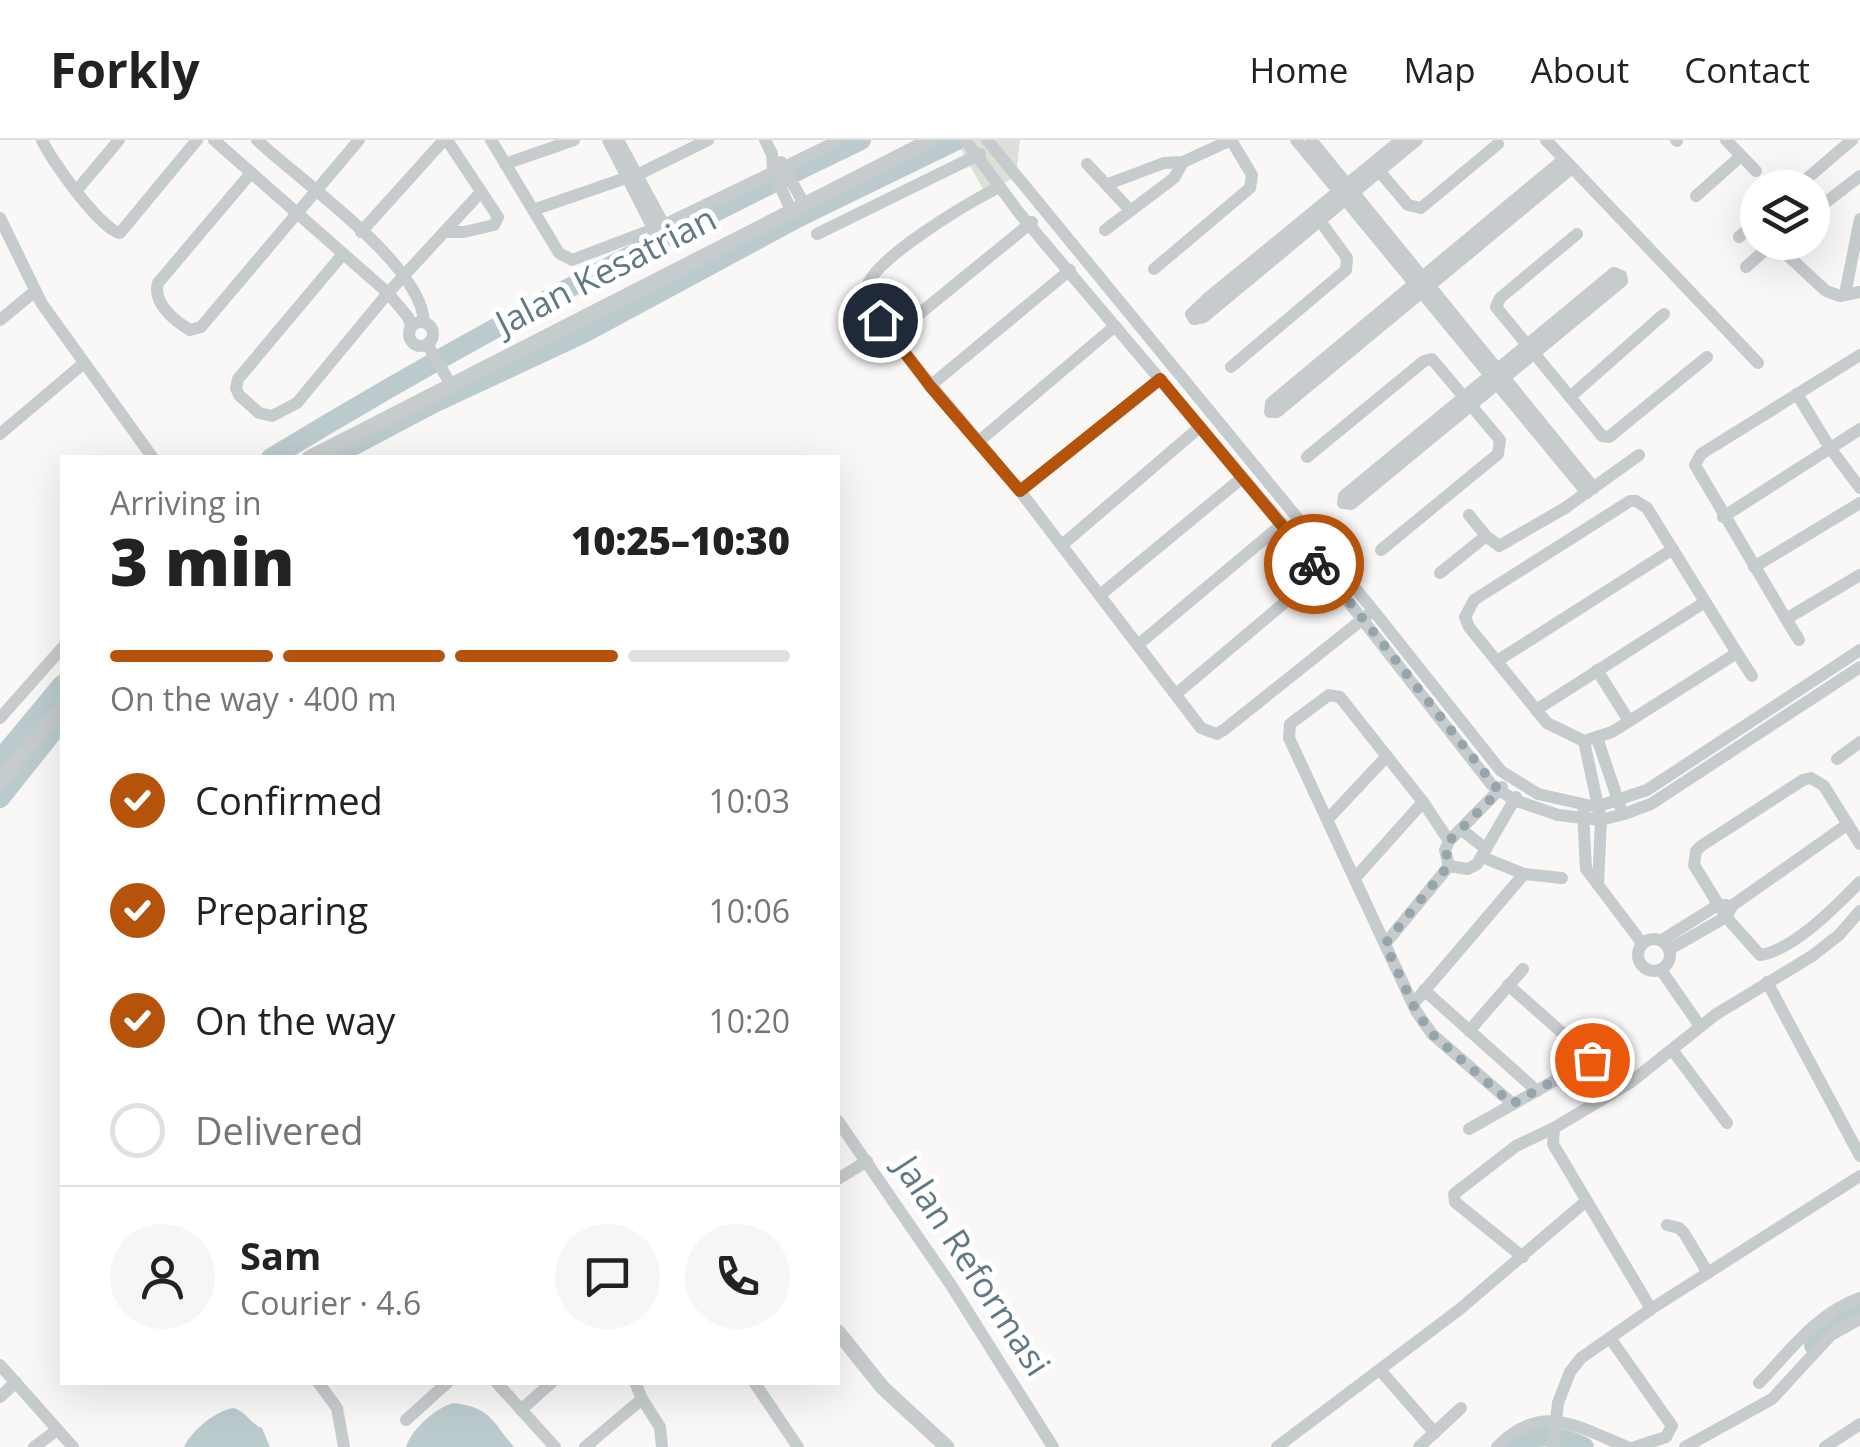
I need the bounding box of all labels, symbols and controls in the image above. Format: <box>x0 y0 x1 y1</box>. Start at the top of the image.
text: Forkly <box>50 37 200 102</box>
text: Home <box>1249 46 1348 93</box>
text: Map <box>1403 46 1476 93</box>
text: About <box>1531 46 1629 93</box>
text: Contact <box>1684 46 1810 93</box>
map controls <box>1740 170 1830 260</box>
button: layers <box>1740 170 1830 260</box>
street label: Jalan Kesatrian <box>484 194 724 347</box>
pin <box>838 278 923 363</box>
icon: home <box>853 293 908 348</box>
text: Arriving in <box>110 481 262 524</box>
text: 10:25–10:30 <box>571 514 790 566</box>
courier <box>1264 514 1364 614</box>
text: 3 min <box>110 517 295 605</box>
icon: bike <box>1287 537 1342 592</box>
text: On the way · 400 m <box>110 677 397 720</box>
icon: check <box>110 773 165 828</box>
text: Confirmed <box>195 774 383 826</box>
text: 10:03 <box>708 779 790 822</box>
icon: check <box>110 883 165 938</box>
text: Preparing <box>195 884 368 936</box>
text: 10:06 <box>708 889 790 932</box>
icon: check <box>110 993 165 1048</box>
text: On the way <box>195 994 395 1046</box>
text: 10:20 <box>708 999 790 1042</box>
pin <box>1550 1018 1635 1103</box>
icon: bag <box>1565 1033 1620 1088</box>
text: Delivered <box>195 1104 364 1156</box>
street label: Jalan Reformasi <box>883 1144 1062 1384</box>
button: person <box>110 1224 215 1329</box>
button: chat <box>555 1224 660 1329</box>
button: phone <box>685 1224 790 1329</box>
text: Sam <box>240 1229 321 1281</box>
text: Courier · 4.6 <box>240 1281 421 1324</box>

